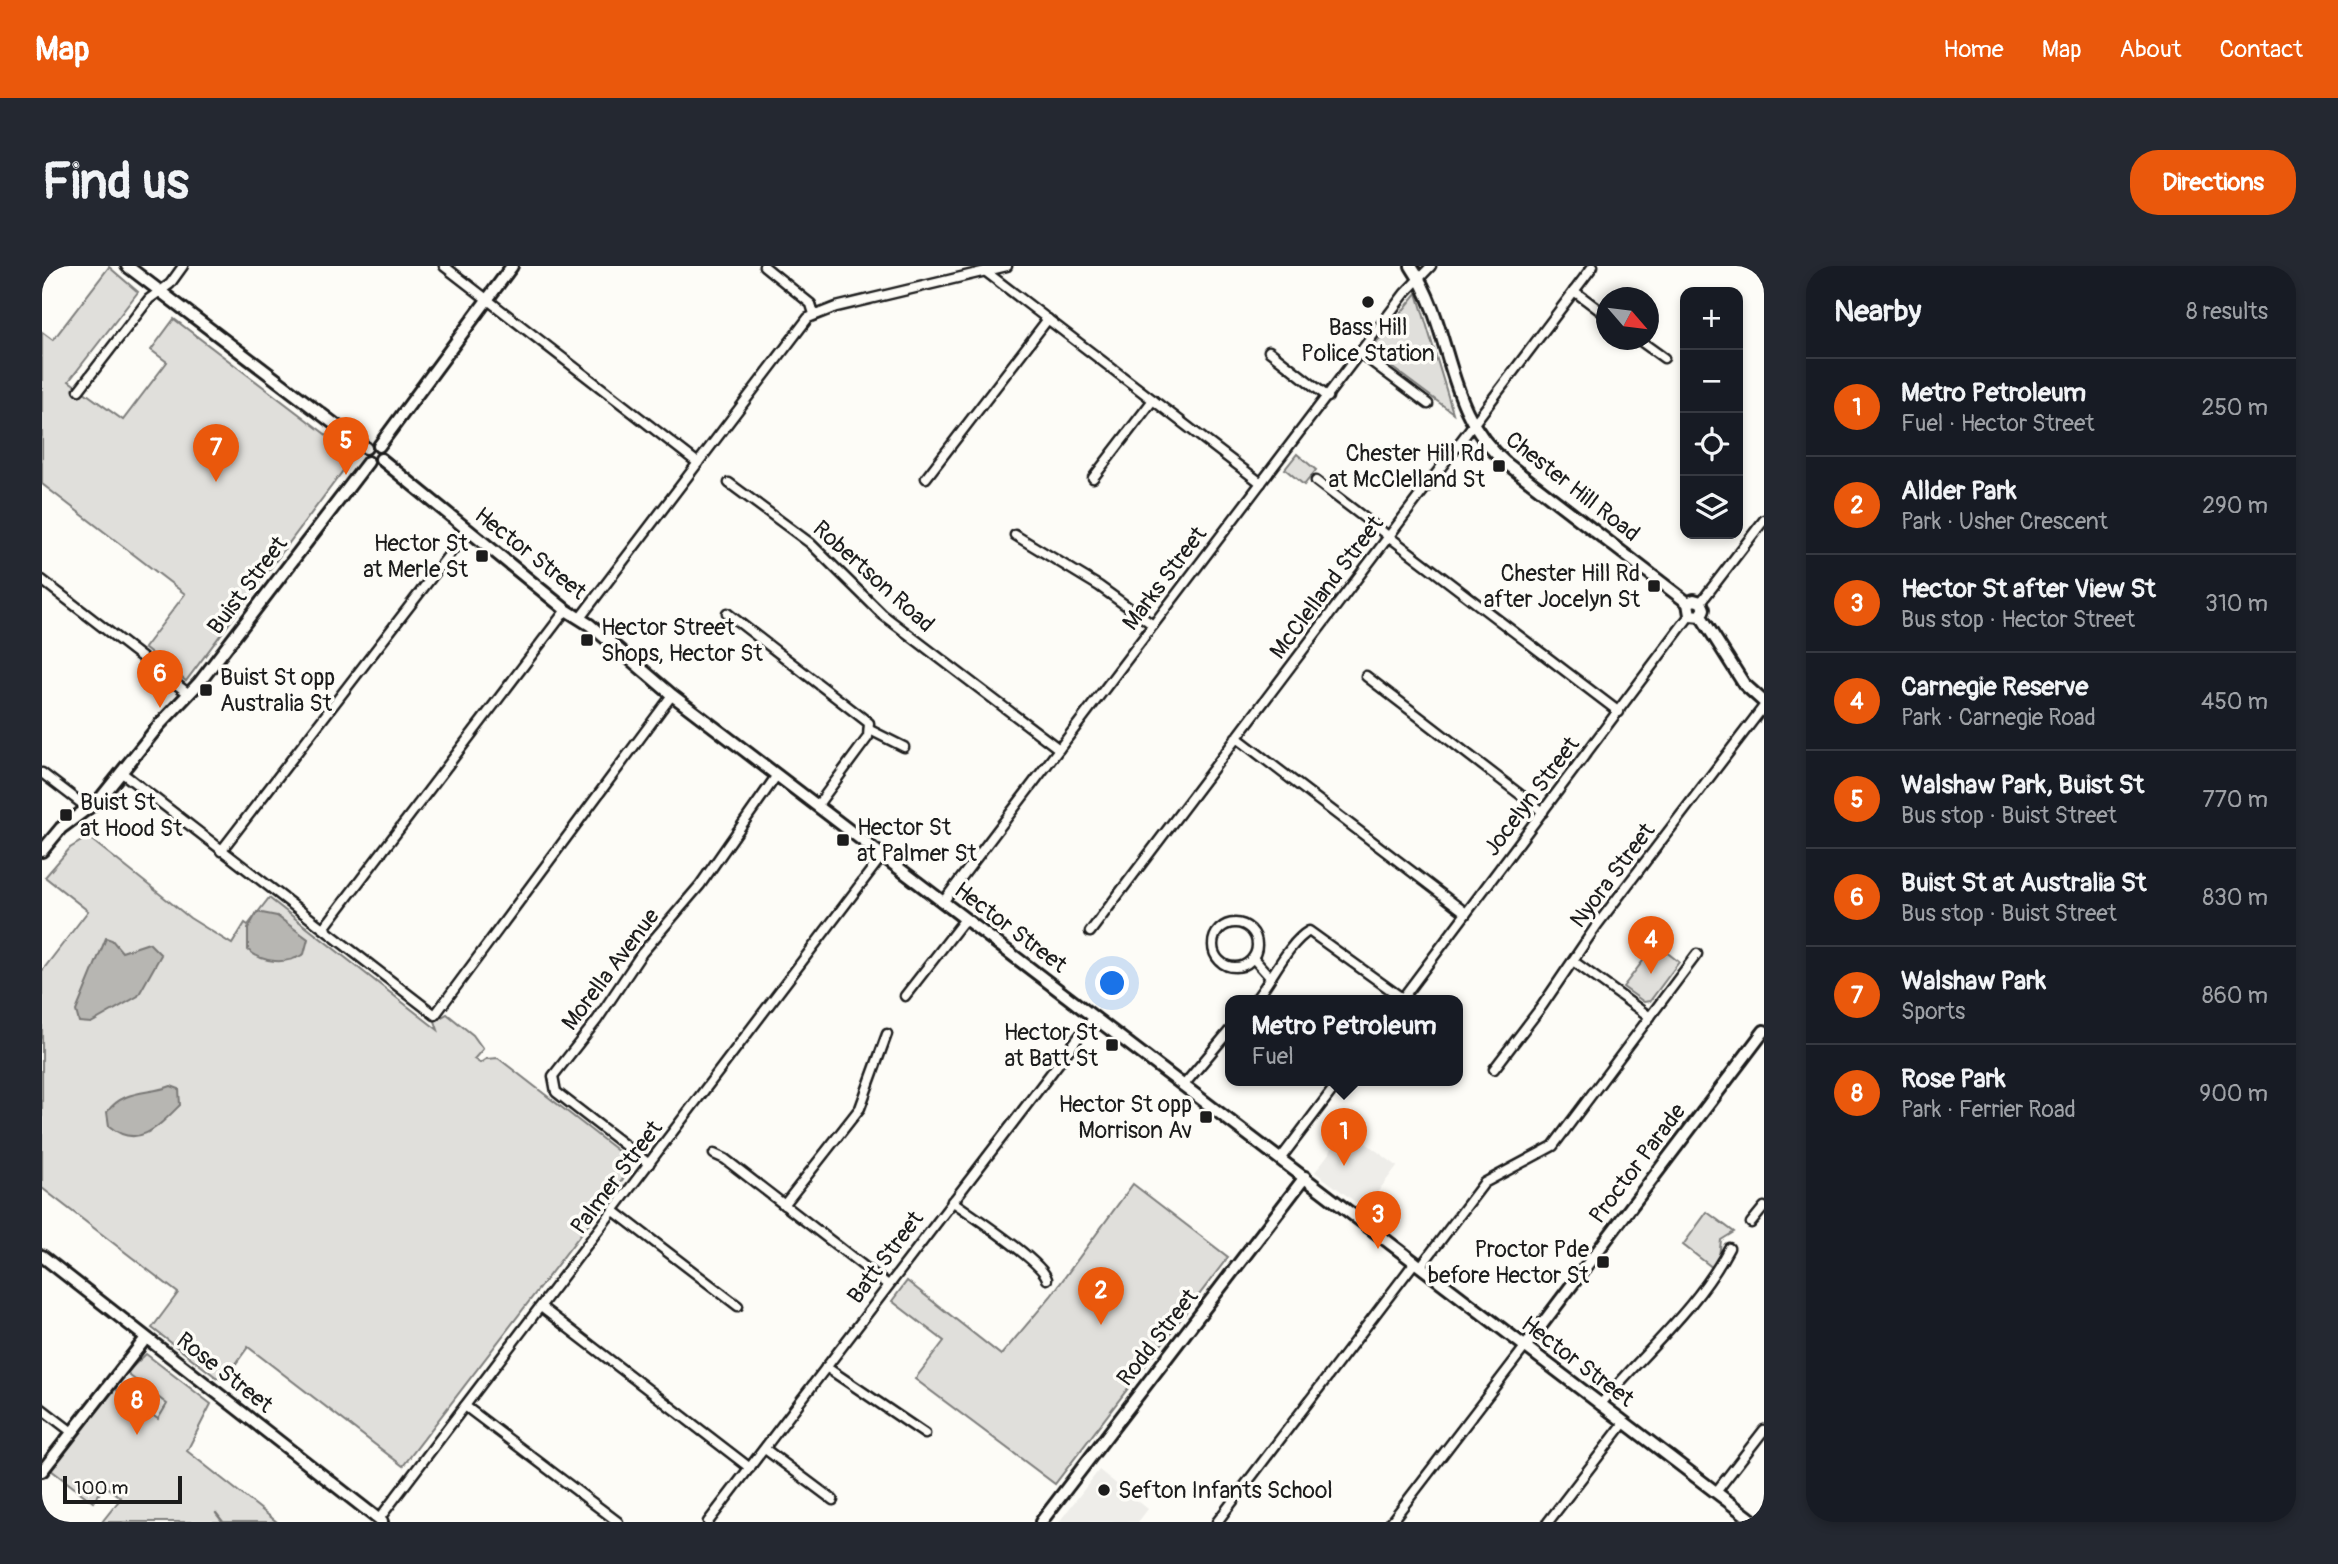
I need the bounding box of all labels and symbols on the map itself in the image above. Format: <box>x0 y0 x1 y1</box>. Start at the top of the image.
north arrow <box>1596 287 1659 350</box>
marker: Bass Hill Police Station <box>1360 294 1376 310</box>
place label: Bass Hill Police Station <box>1301 313 1435 368</box>
pin: 5 <box>323 417 369 475</box>
pin: 7 <box>193 424 239 482</box>
street label: Chester Hill Road <box>1500 425 1646 548</box>
place label: Chester Hill Rd at McClelland St <box>1329 439 1486 494</box>
marker: Chester Hill Rd at McClelland St <box>1491 458 1507 474</box>
street label: Hector Street <box>469 501 593 606</box>
street label: McClelland Street <box>1263 509 1390 665</box>
street label: Robertson Road <box>807 514 941 639</box>
street label: Marks Street <box>1116 520 1213 636</box>
place label: Hector St at Merle St <box>363 529 469 584</box>
street label: Buist Street <box>201 530 294 640</box>
marker: Hector St at Merle St <box>474 548 490 564</box>
place label: Chester Hill Rd after Jocelyn St <box>1484 559 1641 614</box>
marker: Chester Hill Rd after Jocelyn St <box>1646 578 1662 594</box>
place label: Hector Street Shops, Hector St <box>601 613 763 668</box>
marker: Hector Street Shops, Hector St <box>579 632 595 648</box>
pin: 6 <box>137 650 183 708</box>
place label: Buist St opp Australia St <box>220 663 335 718</box>
marker: Buist St opp Australia St <box>198 682 214 698</box>
street label: Jocelyn Street <box>1477 730 1586 862</box>
place label: Buist St at Hood St <box>80 788 183 843</box>
marker: Buist St at Hood St <box>58 807 74 823</box>
place label: Hector St at Palmer St <box>857 813 978 868</box>
street label: Nyora Street <box>1564 816 1662 934</box>
marker: Hector St at Palmer St <box>835 832 851 848</box>
street label: Hector Street <box>949 876 1073 980</box>
street label: Morella Avenue <box>555 902 666 1036</box>
pin: 4 <box>1628 916 1674 974</box>
your location <box>1095 966 1129 1000</box>
place label: Hector St at Batt St <box>1004 1018 1099 1073</box>
marker: Hector St at Batt St <box>1104 1037 1120 1053</box>
place label: Hector St opp Morrison Av <box>1059 1090 1192 1145</box>
street label: Proctor Parade <box>1583 1097 1692 1229</box>
pin: 1 <box>1321 1108 1367 1166</box>
marker: Hector St opp Morrison Av <box>1198 1109 1214 1125</box>
street label: Palmer Street <box>564 1114 669 1240</box>
pin: 3 <box>1355 1191 1401 1249</box>
street label: Batt Street <box>841 1204 930 1310</box>
place label: Proctor Pde before Hector St <box>1428 1235 1590 1290</box>
marker: Proctor Pde before Hector St <box>1595 1254 1611 1270</box>
pin: 2 <box>1078 1267 1124 1325</box>
street label: Rodd Street <box>1110 1282 1205 1392</box>
street label: Hector Street <box>1516 1310 1640 1414</box>
street label: Rose Street <box>171 1326 279 1420</box>
pin: 8 <box>114 1377 160 1435</box>
scale bar <box>63 1473 182 1505</box>
place label: Sefton Infants School <box>1118 1476 1333 1505</box>
marker: Sefton Infants School <box>1096 1482 1112 1498</box>

